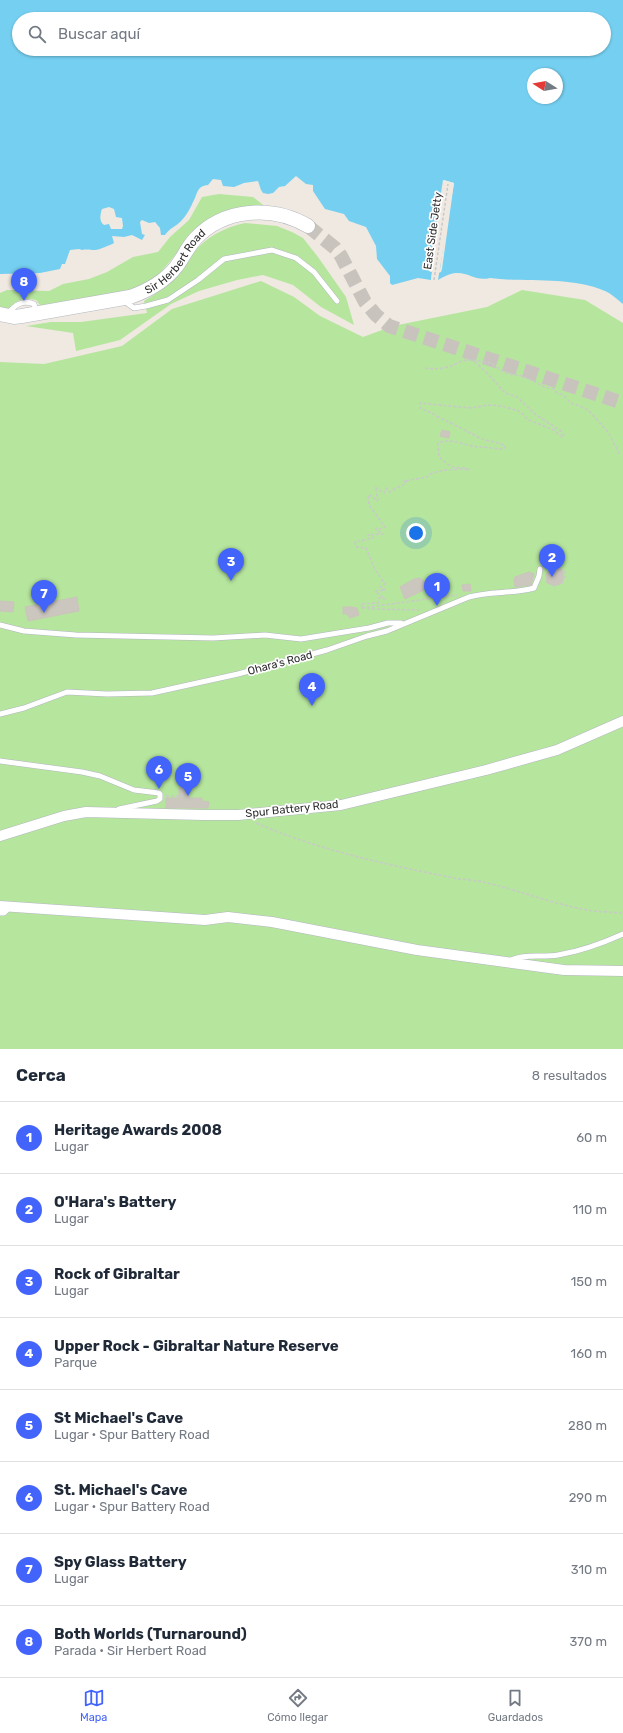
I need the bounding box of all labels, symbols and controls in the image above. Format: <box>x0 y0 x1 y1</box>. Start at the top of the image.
search box <box>12 12 611 56</box>
icon: search <box>26 23 48 45</box>
text: Buscar aquí <box>58 25 140 43</box>
north arrow <box>527 68 563 104</box>
street label: East Side Jetty <box>421 191 445 271</box>
street label: Sir Herbert Road <box>142 226 208 296</box>
pin: 8 <box>11 268 37 301</box>
your location <box>406 523 426 543</box>
pin: 2 <box>539 544 565 577</box>
pin: 3 <box>218 548 244 581</box>
pin: 1 <box>424 573 450 606</box>
pin: 7 <box>31 580 57 613</box>
street label: Ohara's Road <box>246 648 314 678</box>
pin: 4 <box>299 673 325 706</box>
pin: 6 <box>146 756 172 789</box>
pin: 5 <box>175 763 201 796</box>
street label: Spur Battery Road <box>245 798 339 820</box>
text: Cerca <box>16 1065 66 1085</box>
text: 8 resultados <box>532 1068 607 1083</box>
text: Heritage Awards 2008 <box>54 1121 222 1139</box>
text: 1 <box>26 1130 32 1145</box>
text: 60 m <box>576 1130 607 1145</box>
text: Lugar <box>54 1139 89 1154</box>
text: O'Hara's Battery <box>54 1193 176 1211</box>
text: 2 <box>25 1202 33 1217</box>
text: 110 m <box>573 1202 607 1217</box>
text: Lugar <box>54 1211 89 1226</box>
text: Rock of Gibraltar <box>54 1265 180 1283</box>
text: 3 <box>25 1274 33 1289</box>
text: 150 m <box>571 1274 607 1289</box>
text: Lugar <box>54 1283 89 1298</box>
text: Upper Rock - Gibraltar Nature Reserve <box>54 1337 339 1355</box>
text: 4 <box>25 1346 33 1361</box>
text: 160 m <box>571 1346 607 1361</box>
text: Parque <box>54 1355 97 1370</box>
text: St Michael's Cave <box>54 1409 183 1427</box>
text: 5 <box>25 1418 33 1433</box>
text: 280 m <box>568 1418 607 1433</box>
text: Lugar · Spur Battery Road <box>54 1427 210 1442</box>
text: St. Michael's Cave <box>54 1481 187 1499</box>
text: 6 <box>25 1490 33 1505</box>
text: 290 m <box>569 1490 607 1505</box>
text: Lugar · Spur Battery Road <box>54 1499 210 1514</box>
text: Spy Glass Battery <box>54 1553 187 1571</box>
text: 7 <box>25 1562 33 1577</box>
text: 310 m <box>571 1562 607 1577</box>
text: Lugar <box>54 1571 89 1586</box>
text: Both Worlds (Turnaround) <box>54 1625 247 1643</box>
text: 8 <box>25 1634 33 1649</box>
text: 370 m <box>570 1634 607 1649</box>
text: Parada · Sir Herbert Road <box>54 1643 207 1658</box>
tab: Mapa <box>80 1687 107 1724</box>
tab: Cómo llegar <box>267 1687 328 1724</box>
tab: Guardados <box>488 1687 543 1724</box>

